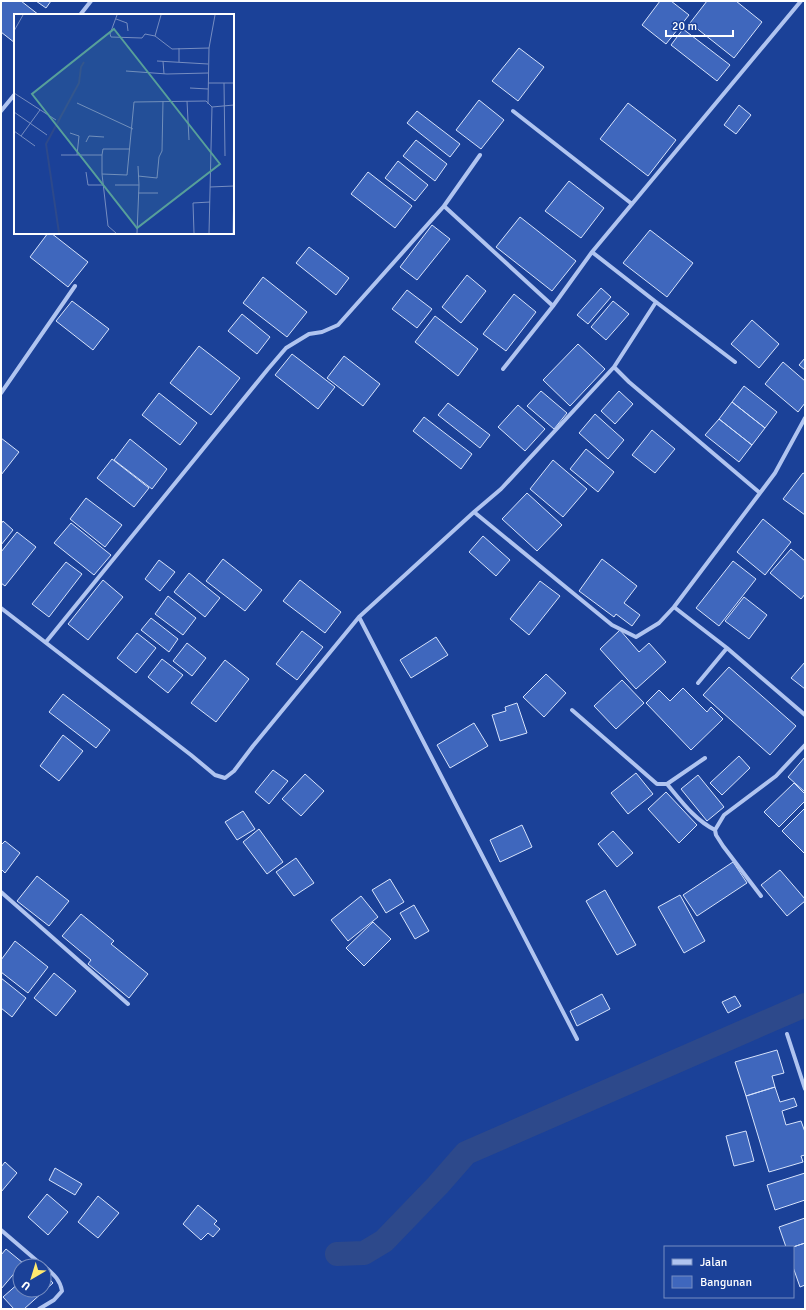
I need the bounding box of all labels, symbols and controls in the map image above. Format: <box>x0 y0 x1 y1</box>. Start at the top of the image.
scale bar <box>666 12 733 38</box>
inset map <box>14 14 234 234</box>
text: 20 m <box>672 19 697 34</box>
legend <box>664 1246 794 1298</box>
text: Jalan <box>700 1255 727 1270</box>
north arrow <box>12 1258 52 1298</box>
text: Bangunan <box>700 1275 752 1290</box>
text: U <box>19 1278 33 1293</box>

